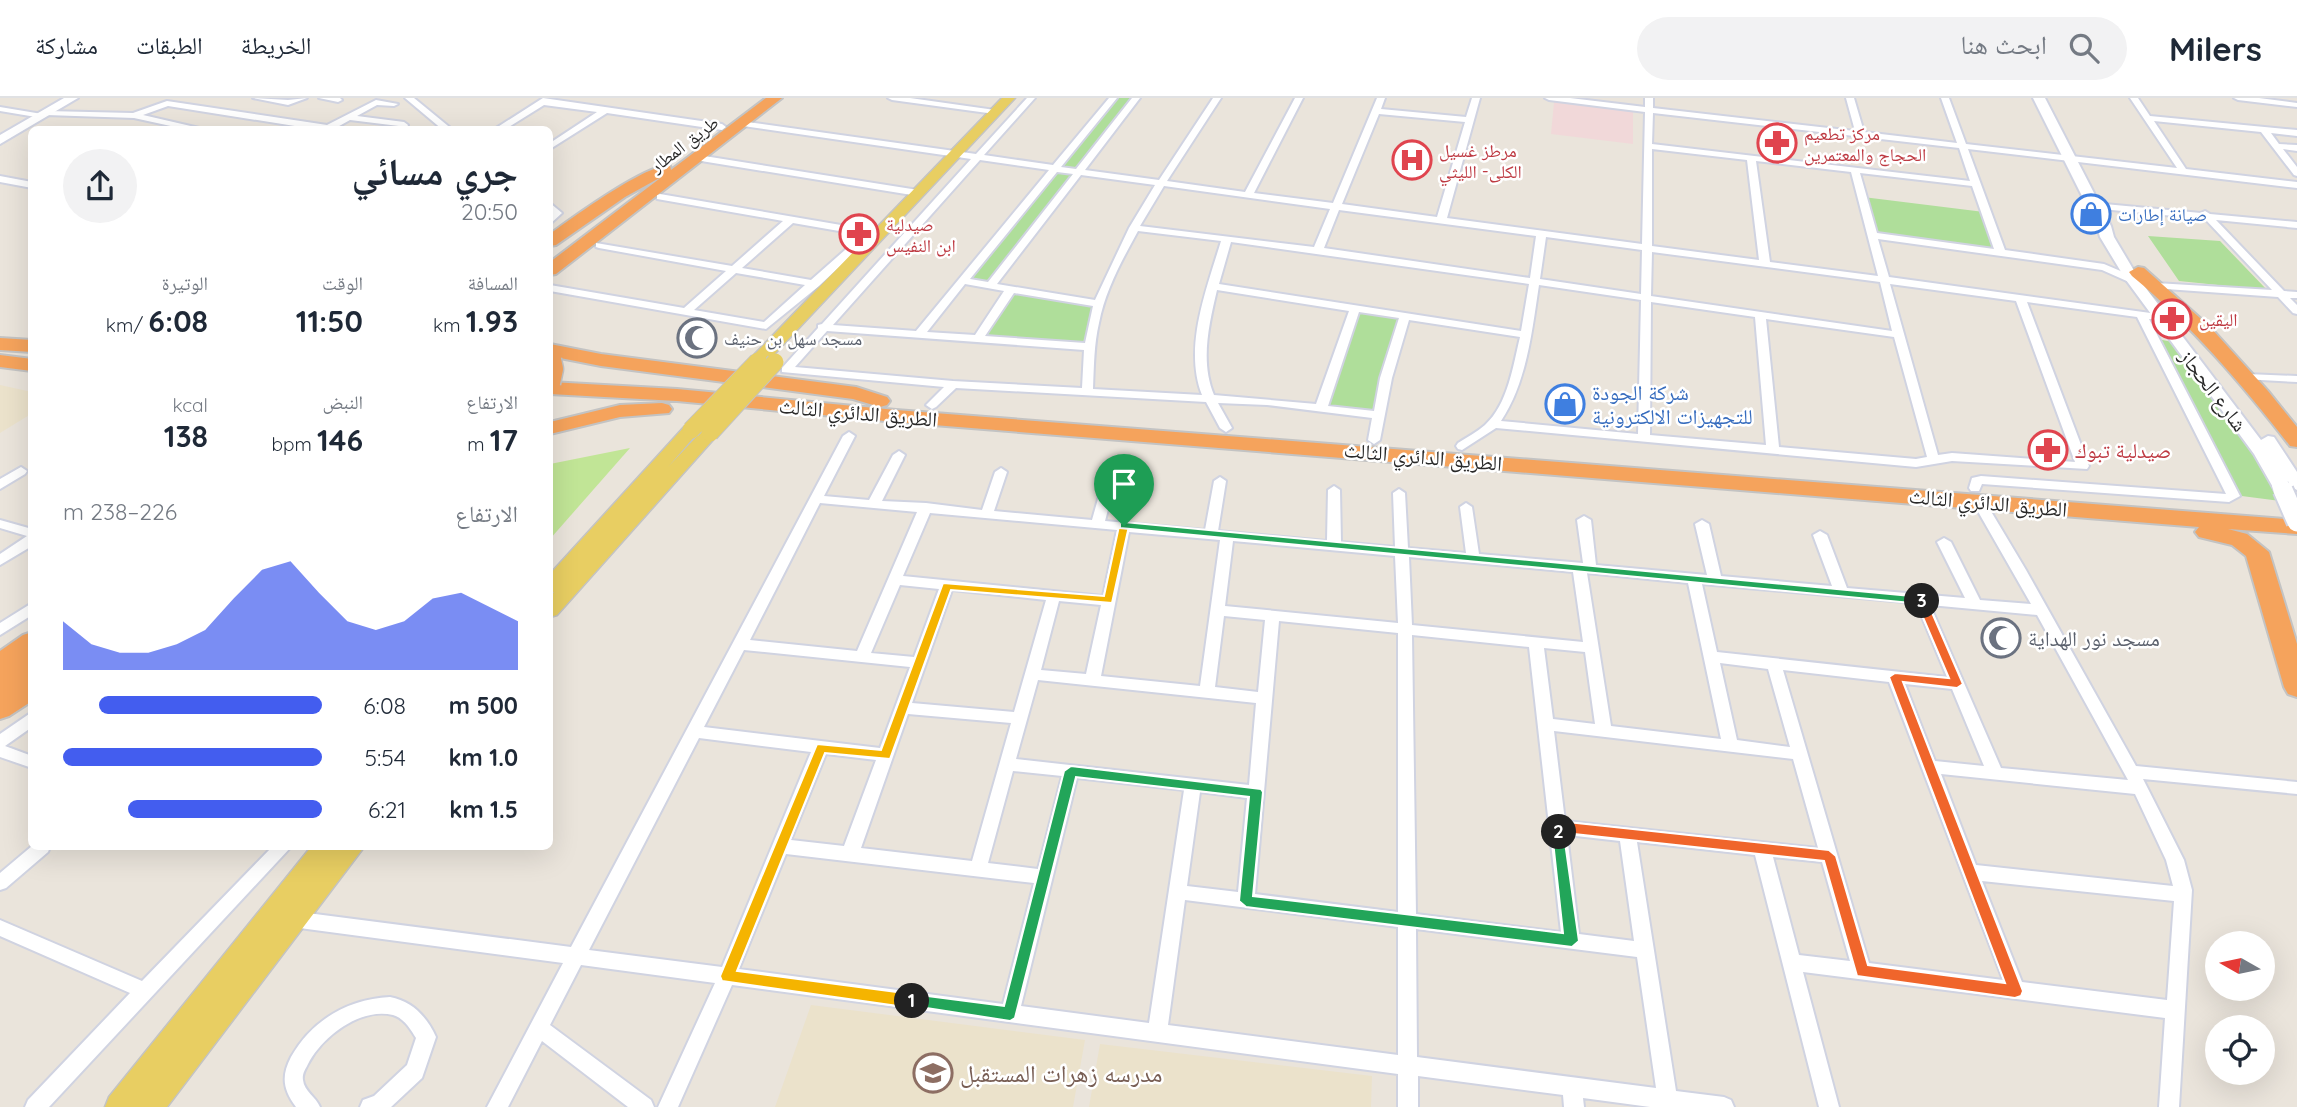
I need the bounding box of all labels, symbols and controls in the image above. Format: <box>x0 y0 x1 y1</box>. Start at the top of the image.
search box <box>1637 17 2127 80</box>
text: ابحث هنا <box>1961 28 2047 61</box>
text: Milers <box>2169 28 2262 69</box>
icon: search <box>2065 29 2103 67</box>
text: مشاركة <box>35 30 98 60</box>
text: الطبقات <box>136 30 203 60</box>
text: الخريطة <box>241 30 311 60</box>
street label: طريق المطار <box>644 111 723 178</box>
pharmacy icon: مركز تطعيم الحجاج والمعتمرين <box>1756 122 1798 164</box>
place label: مركز تطعيم الحجاج والمعتمرين <box>1804 122 1926 167</box>
hospital icon: مرطز غسيل الكلى- الليثي <box>1391 139 1433 181</box>
place label: مرطز غسيل الكلى- الليثي <box>1439 139 1522 186</box>
text: جري مسائي <box>351 147 518 195</box>
button: share <box>63 149 137 223</box>
shop icon: صيانة إطارات <box>2070 193 2112 235</box>
text: 20:50 <box>461 197 518 226</box>
place label: صيانة إطارات <box>2118 203 2207 226</box>
pharmacy icon: صيدلية ابن النفيس <box>838 213 880 255</box>
place label: صيدلية ابن النفيس <box>886 213 956 257</box>
text: الوتيرة <box>162 271 208 295</box>
text: الوقت <box>322 271 363 295</box>
text: المسافة <box>468 271 518 295</box>
pharmacy icon: اليقين <box>2151 298 2193 340</box>
text: 6:08 <box>148 302 208 340</box>
text: 11:50 <box>296 302 363 340</box>
text: 1.93 <box>466 302 518 340</box>
place label: اليقين <box>2199 308 2238 331</box>
text: /km <box>106 313 148 337</box>
text: km <box>433 313 466 337</box>
mosque icon: مسجد سهل بن حنيف <box>676 317 718 359</box>
place label: مسجد سهل بن حنيف <box>724 327 862 350</box>
street label: شارع الحجاز <box>2173 343 2253 437</box>
place label: شركة الجودة للتجهيزات الالكترونية <box>1592 379 1753 429</box>
shop icon: شركة الجودة للتجهيزات الالكترونية <box>1544 383 1586 425</box>
text: النبض <box>322 390 363 414</box>
text: الارتفاع <box>466 390 518 414</box>
street label: الطريق الدائري الثالث <box>777 392 938 436</box>
text: kcal <box>173 393 208 417</box>
text: 138 <box>164 417 208 455</box>
text: 146 <box>317 421 363 459</box>
text: 17 <box>490 421 518 459</box>
pharmacy icon: صيدلية تبوك <box>2027 429 2069 471</box>
text: bpm <box>272 432 317 456</box>
text: m <box>467 432 490 456</box>
street label: الطريق الدائري الثالث <box>1342 436 1503 480</box>
place label: صيدلية تبوك <box>2075 437 2171 463</box>
pin <box>1094 454 1154 526</box>
icon: arrive <box>1105 465 1143 503</box>
street label: الطريق الدائري الثالث <box>1907 482 2068 526</box>
text: 226–238 m <box>63 497 177 526</box>
text: الارتفاع <box>455 499 518 528</box>
pin: 3 <box>1904 584 1940 618</box>
text: 3 <box>1916 588 1927 612</box>
mosque icon: مسجد نور الهداية <box>1980 617 2022 659</box>
place label: مسجد نور الهداية <box>2028 625 2160 651</box>
text: 6:08 <box>363 691 406 720</box>
text: 500 m <box>449 691 518 720</box>
text: 5:54 <box>365 743 406 772</box>
text: 1.0 km <box>448 743 518 772</box>
text: 6:21 <box>368 795 406 824</box>
text: 1.5 km <box>449 795 518 824</box>
pin: 2 <box>1542 814 1576 850</box>
text: 2 <box>1553 819 1564 843</box>
north arrow <box>2205 931 2275 1001</box>
map controls <box>2205 931 2275 1085</box>
pin: 1 <box>894 984 930 1018</box>
text: 1 <box>908 988 915 1012</box>
button: locate <box>2205 1015 2275 1085</box>
school or university icon: مدرسه زهرات المستقبل <box>912 1052 954 1094</box>
place label: مدرسه زهرات المستقبل <box>960 1058 1162 1088</box>

